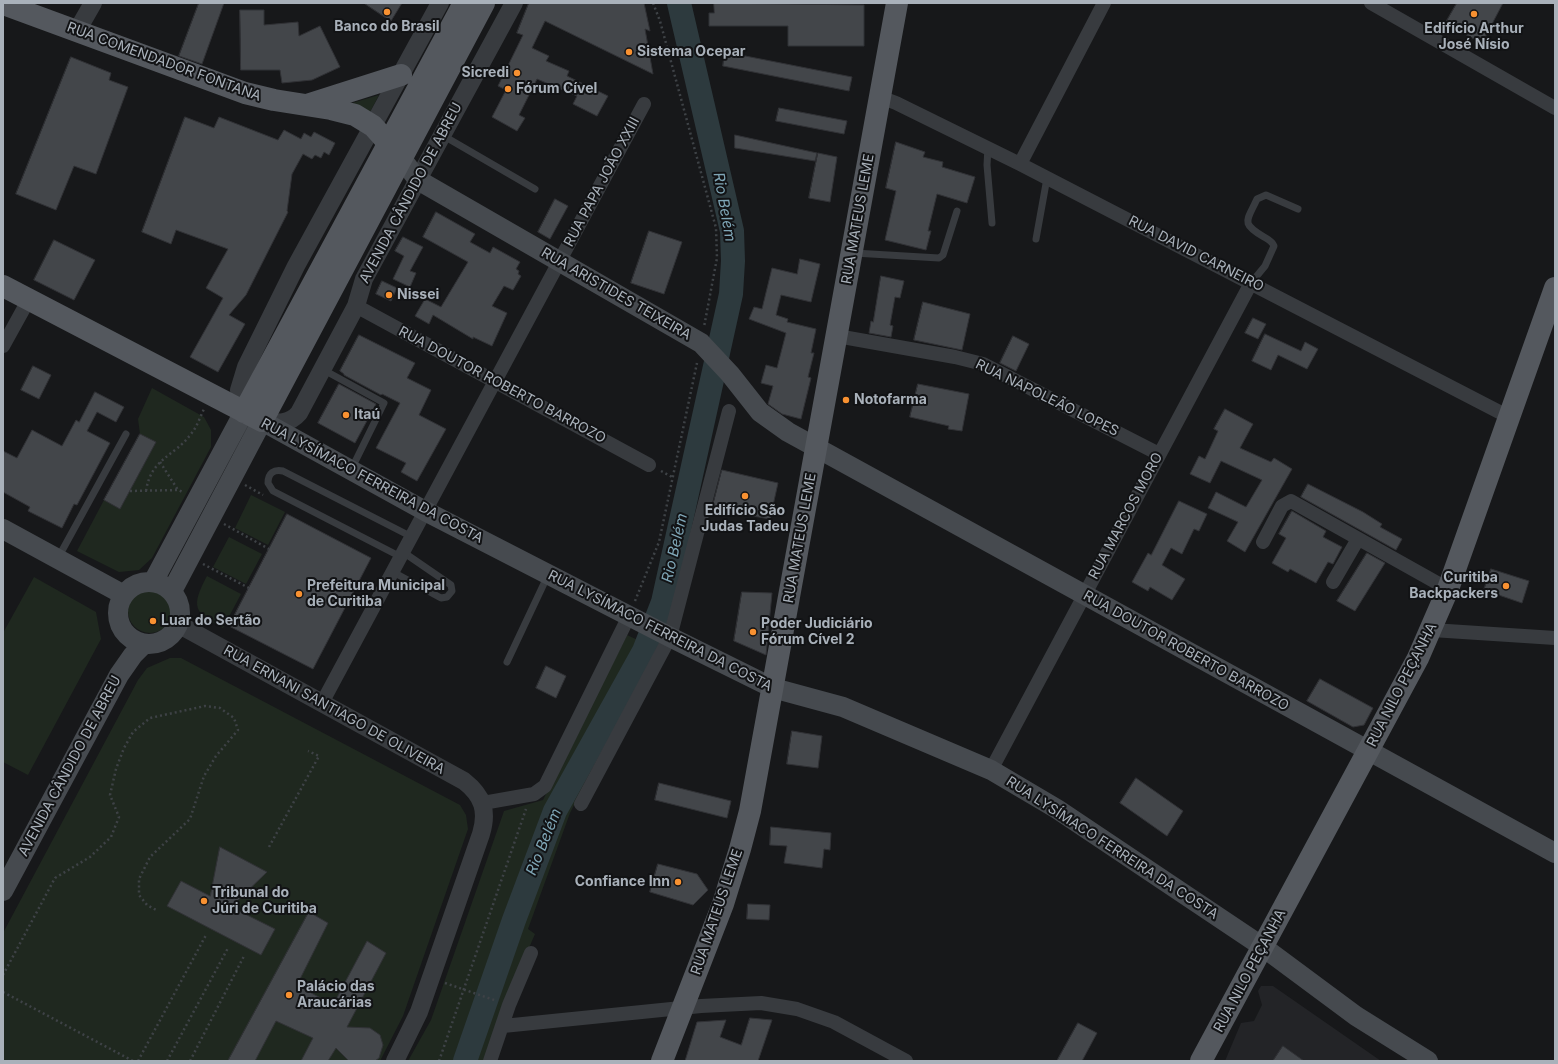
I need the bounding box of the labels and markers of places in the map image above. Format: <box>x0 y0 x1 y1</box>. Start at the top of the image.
marker: Banco do Brasil <box>382 7 392 17</box>
marker: Edifício Arthur José Nísio <box>1469 9 1479 19</box>
place label: Banco do Brasil <box>334 19 440 35</box>
place label: Edifício Arthur José Nísio <box>1424 21 1524 54</box>
place label: Sistema Ocepar <box>637 44 746 60</box>
marker: Sistema Ocepar <box>624 47 634 57</box>
place label: Sicredi <box>461 65 509 81</box>
marker: Sicredi <box>512 68 522 78</box>
place label: Fórum Cível <box>516 81 597 97</box>
marker: Fórum Cível <box>503 84 513 94</box>
place label: Nissei <box>397 287 439 303</box>
marker: Nissei <box>384 290 394 300</box>
place label: Notofarma <box>854 392 927 408</box>
marker: Notofarma <box>841 395 851 405</box>
place label: Itaú <box>354 407 380 423</box>
marker: Itaú <box>341 410 351 420</box>
marker: Edifício São Judas Tadeu <box>740 491 750 501</box>
place label: Edifício São Judas Tadeu <box>701 503 789 536</box>
place label: Curitiba Backpackers <box>1409 570 1498 602</box>
place label: Prefeitura Municipal de Curitiba <box>307 578 445 610</box>
marker: Curitiba Backpackers <box>1501 581 1511 591</box>
marker: Prefeitura Municipal de Curitiba <box>294 589 304 599</box>
place label: Luar do Sertão <box>161 613 261 629</box>
marker: Luar do Sertão <box>148 616 158 626</box>
place label: Poder Judiciário Fórum Cível 2 <box>761 616 873 648</box>
marker: Poder Judiciário Fórum Cível 2 <box>748 627 758 637</box>
place label: Confiance Inn <box>575 874 670 890</box>
marker: Confiance Inn <box>673 877 683 887</box>
place label: Tribunal do Júri de Curitiba <box>212 885 317 918</box>
marker: Tribunal do Júri de Curitiba <box>199 896 209 906</box>
place label: Palácio das Araucárias <box>297 979 375 1012</box>
marker: Palácio das Araucárias <box>284 990 294 1000</box>

